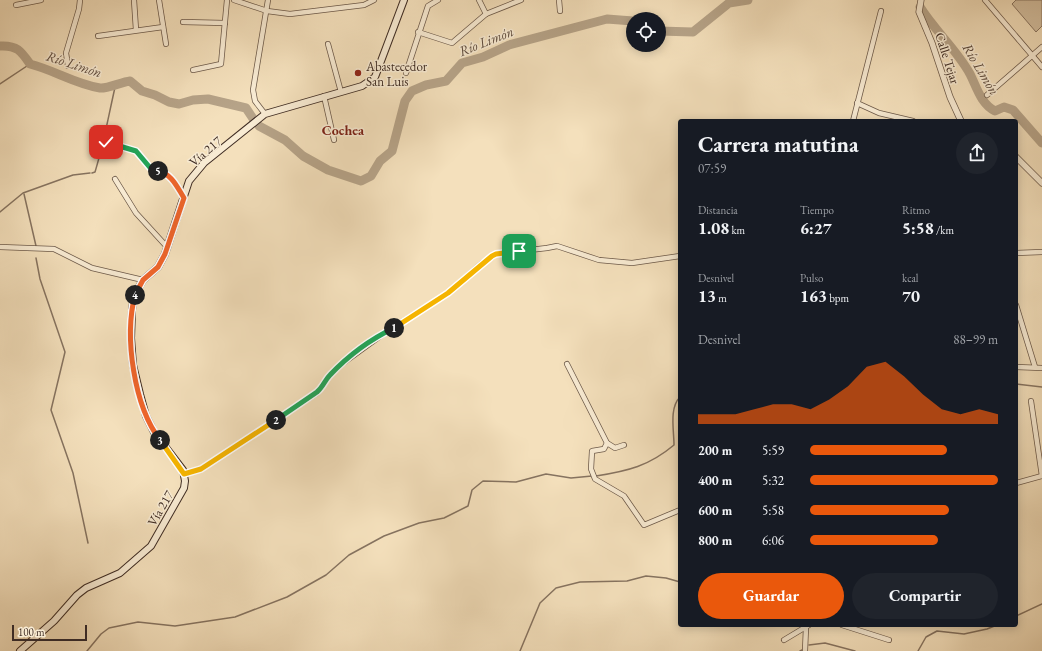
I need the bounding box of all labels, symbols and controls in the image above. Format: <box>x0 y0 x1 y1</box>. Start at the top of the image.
map controls <box>626 12 666 52</box>
button: locate <box>626 12 666 52</box>
water label: Río Limón <box>456 22 516 60</box>
street label: Calle Tejar <box>931 30 964 87</box>
water label: Río Limón <box>959 40 1003 98</box>
water label: Río Limón <box>44 47 104 81</box>
place label: Abastecedor San Luis <box>365 58 428 90</box>
marker: Abastecedor San Luis <box>353 68 363 78</box>
district label: Cochea <box>322 121 365 139</box>
pin <box>89 125 123 159</box>
text: Carrera matutina <box>698 130 859 159</box>
icon: check <box>95 131 117 153</box>
street label: Vía 217 <box>185 132 226 170</box>
button: share <box>956 132 998 174</box>
text: 07:59 <box>698 160 726 177</box>
pin: 5 <box>148 161 168 181</box>
text: 5 <box>155 164 161 178</box>
text: Distancia <box>698 203 738 217</box>
text: Tiempo <box>800 203 834 217</box>
text: Ritmo <box>902 203 930 217</box>
text: 1.08 <box>698 217 729 239</box>
text: 6:27 <box>800 217 832 239</box>
text: 5:58 <box>902 217 934 239</box>
text: km <box>729 223 745 237</box>
text: /km <box>934 223 954 237</box>
pin <box>502 234 536 268</box>
icon: arrive <box>508 240 530 262</box>
text: Desnivel <box>698 271 734 285</box>
text: Pulso <box>800 271 824 285</box>
text: kcal <box>902 271 919 285</box>
pin: 4 <box>125 285 145 305</box>
text: 13 <box>698 285 716 307</box>
text: 163 <box>800 285 827 307</box>
text: 70 <box>902 285 920 307</box>
text: 4 <box>132 288 138 302</box>
text: m <box>716 291 727 305</box>
text: bpm <box>827 291 849 305</box>
pin: 1 <box>384 318 404 338</box>
text: 1 <box>391 321 397 335</box>
text: Desnivel <box>698 331 741 348</box>
text: 88–99 m <box>953 331 998 348</box>
pin: 2 <box>266 410 286 430</box>
text: 2 <box>273 413 279 427</box>
pin: 3 <box>150 430 170 450</box>
text: 3 <box>157 433 163 447</box>
text: 200 m <box>698 442 732 459</box>
text: 5:59 <box>762 442 784 459</box>
text: 400 m <box>698 472 732 489</box>
text: 5:32 <box>762 472 784 489</box>
street label: Vía 217 <box>144 487 178 529</box>
text: 600 m <box>698 502 732 519</box>
text: 5:58 <box>762 502 784 519</box>
text: 800 m <box>698 532 732 549</box>
text: 6:06 <box>762 532 784 549</box>
button: Guardar <box>698 573 844 619</box>
button: Compartir <box>852 573 998 619</box>
scale bar <box>12 623 87 642</box>
text: 100 m <box>18 625 45 639</box>

